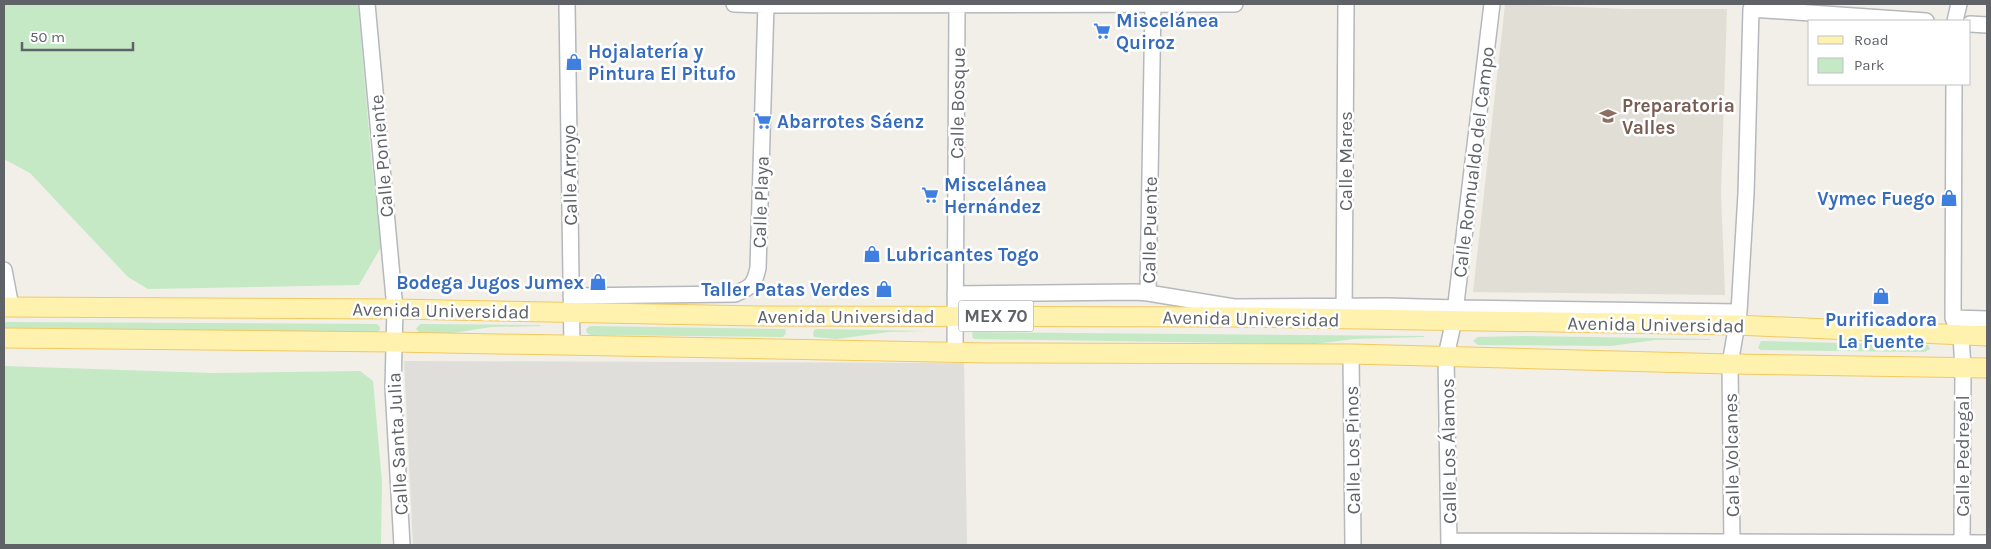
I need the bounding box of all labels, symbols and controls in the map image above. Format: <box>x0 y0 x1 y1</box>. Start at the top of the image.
place label: Miscelánea Quiroz <box>1116 10 1219 54</box>
scale bar <box>22 20 134 52</box>
legend <box>1808 20 1971 85</box>
supermarket icon: Miscelánea Quiroz <box>1092 21 1112 41</box>
text: 50 m <box>30 28 65 46</box>
text: Road <box>1854 31 1889 49</box>
place label: Hojalatería y Pintura El Pitufo <box>588 41 736 85</box>
street label: Calle Romualdo del Campo <box>1449 45 1499 279</box>
street label: Calle Bosque <box>946 47 970 159</box>
shop icon: Hojalatería y Pintura El Pitufo <box>564 52 584 72</box>
text: Park <box>1854 56 1884 74</box>
street label: Calle Poniente <box>366 94 398 218</box>
place label: Preparatoria Valles <box>1622 95 1735 139</box>
school or university icon: Preparatoria Valles <box>1598 106 1618 126</box>
supermarket icon: Abarrotes Sáenz <box>753 111 773 131</box>
place label: Abarrotes Sáenz <box>777 111 924 133</box>
street label: Calle Mares <box>1335 111 1357 211</box>
street label: Calle Arroyo <box>558 124 582 226</box>
street label: Calle Playa <box>748 155 774 249</box>
place label: Miscelánea Hernández <box>944 174 1047 218</box>
street label: Calle Puente <box>1138 176 1162 284</box>
supermarket icon: Miscelánea Hernández <box>920 185 940 205</box>
place label: Vymec Fuego <box>1817 188 1935 210</box>
shop icon: Vymec Fuego <box>1939 188 1959 208</box>
shop icon: Lubricantes Togo <box>862 244 882 264</box>
place label: Lubricantes Togo <box>886 244 1039 266</box>
place label: Bodega Jugos Jumex <box>396 272 584 294</box>
shop icon: Bodega Jugos Jumex <box>588 272 608 292</box>
place label: Taller Patas Verdes <box>701 279 870 301</box>
shop icon: Taller Patas Verdes <box>874 279 894 299</box>
shop icon: Purificadora La Fuente <box>1871 286 1891 306</box>
street label: Avenida Universidad <box>352 298 530 324</box>
road number: MEX 70 <box>958 300 1034 332</box>
street label: Avenida Universidad <box>757 306 935 328</box>
street label: Avenida Universidad <box>1162 306 1340 332</box>
place label: Purificadora La Fuente <box>1825 309 1937 353</box>
street label: Avenida Universidad <box>1567 312 1745 338</box>
street label: Calle Santa Julia <box>383 372 413 516</box>
street label: Calle Los Álamos <box>1436 378 1461 524</box>
street label: Calle Los Pinos <box>1341 385 1365 515</box>
street label: Calle Volcanes <box>1720 393 1744 517</box>
street label: Calle Pedregal <box>1952 395 1974 517</box>

